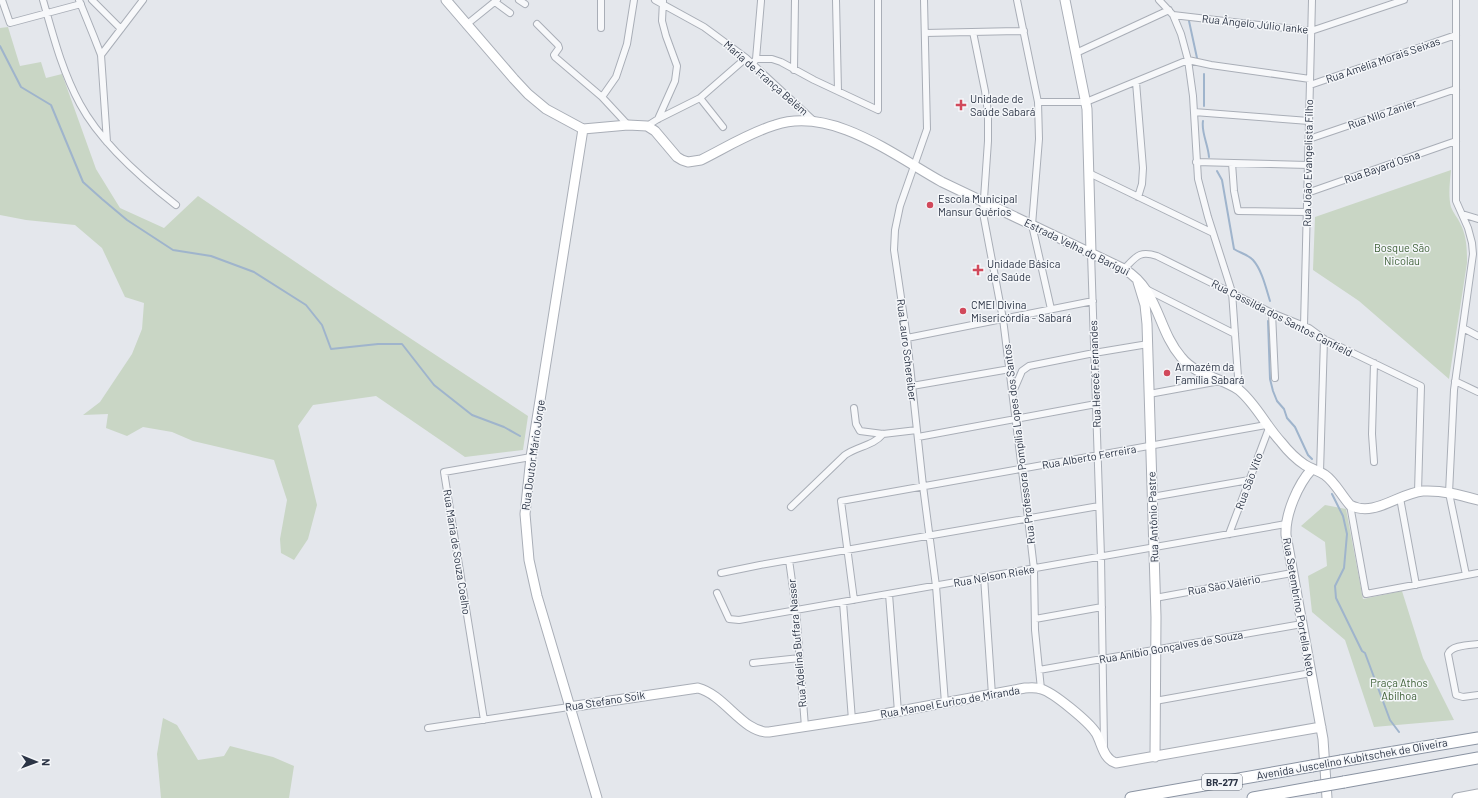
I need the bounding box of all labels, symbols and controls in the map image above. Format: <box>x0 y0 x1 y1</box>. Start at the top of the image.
street label: Rua Ângelo Júlio Ianke <box>1201 11 1309 36</box>
street label: Rua Amélia Morais Seixas <box>1324 34 1442 85</box>
street label: Maria de França Belém <box>721 37 811 118</box>
place label: Unidade de Saúde Sabará <box>970 92 1035 118</box>
street label: Rua Nilo Zanier <box>1346 96 1418 131</box>
marker: Unidade de Saúde Sabará <box>955 99 967 111</box>
street label: Rua João Evangelista Filho <box>1300 99 1315 227</box>
street label: Rua Bayard Osna <box>1342 147 1421 186</box>
place label: Escola Municipal Mansur Guérios <box>938 192 1017 218</box>
marker: Escola Municipal Mansur Guérios <box>925 200 935 210</box>
street label: Estrada Velha do Barigui <box>1022 215 1132 278</box>
park label: Bosque São Nicolau <box>1374 241 1430 267</box>
place label: Unidade Básica de Saúde <box>987 257 1060 283</box>
marker: Unidade Básica de Saúde <box>972 264 984 276</box>
street label: Rua Cassilda dos Santos Canfield <box>1210 276 1355 359</box>
street label: Rua Lauro Schereiber <box>895 298 920 402</box>
place label: CMEI Divina Misericórdia - Sabará <box>971 298 1072 324</box>
marker: CMEI Divina Misericórdia - Sabará <box>958 306 968 316</box>
street label: Rua Herecê Fernandes <box>1086 320 1103 428</box>
street label: Rua Professora Pompília Lopes dos Santos <box>1000 343 1037 545</box>
place label: Armazém da Família Sabará <box>1175 360 1244 386</box>
marker: Armazém da Família Sabará <box>1162 368 1172 378</box>
street label: Rua Doutor Mário Jorge <box>518 399 547 511</box>
street label: Rua Alberto Ferreira <box>1041 442 1137 471</box>
street label: Rua São Vito <box>1232 451 1265 511</box>
street label: Rua Antônio Pastre <box>1144 471 1161 563</box>
street label: Rua Maria de Souza Coelho <box>441 488 474 615</box>
street label: Rua Setembrino Portella Neto <box>1281 537 1318 677</box>
street label: Rua Nelson Rieke <box>952 562 1036 589</box>
street label: Rua São Valério <box>1187 572 1261 597</box>
street label: Rua Adelina Buffara Nasser <box>784 578 809 708</box>
street label: Rua Aníbio Gonçalves de Souza <box>1098 627 1244 666</box>
park label: Praça Athos Abilhoa <box>1370 676 1428 702</box>
street label: Rua Manoel Eurico de Miranda <box>879 683 1021 720</box>
street label: Rua Stefano Soik <box>564 688 646 713</box>
street label: Avenida Juscelino Kubitschek de Oliveira <box>1255 735 1448 782</box>
north arrow <box>16 742 56 782</box>
text: N <box>40 758 53 766</box>
road number: BR-277 <box>1202 774 1242 790</box>

